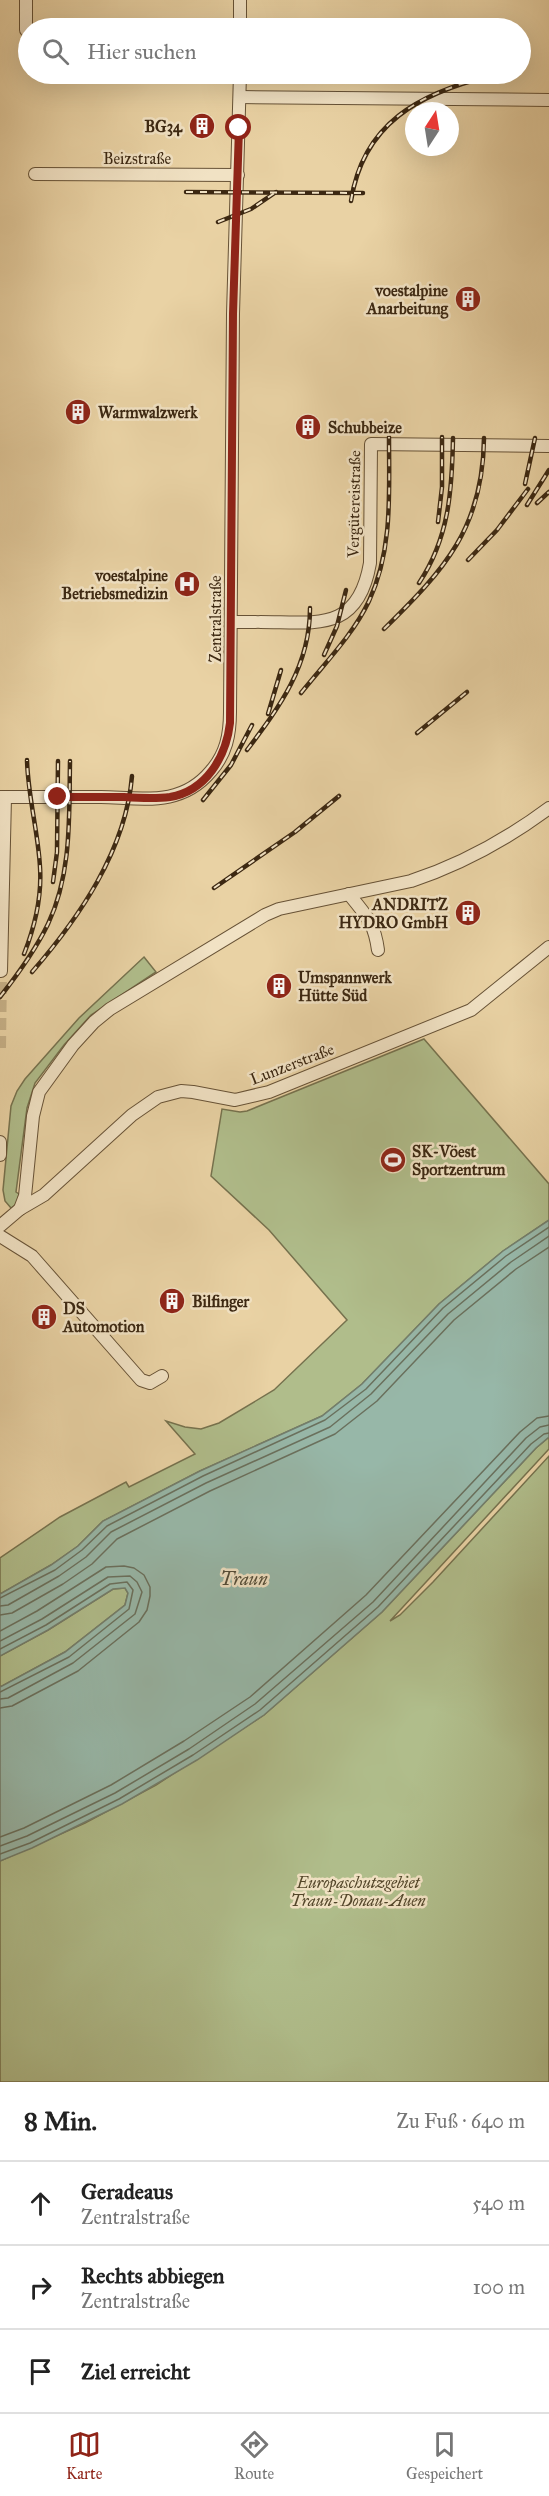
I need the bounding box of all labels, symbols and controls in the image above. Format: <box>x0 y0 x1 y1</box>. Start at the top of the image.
search box <box>18 18 531 84</box>
icon: search <box>39 35 72 68</box>
text: Hier suchen <box>87 38 196 65</box>
north arrow <box>405 102 459 156</box>
building icon: BG34 <box>187 111 217 141</box>
route start <box>225 114 251 140</box>
place label: BG34 <box>144 117 183 137</box>
street label: Beizstraße <box>103 149 171 168</box>
place label: voestalpine Anarbeitung <box>366 281 449 319</box>
building icon: voestalpine Anarbeitung <box>453 284 483 314</box>
building icon: Warmwalzwerk <box>63 397 93 427</box>
place label: Warmwalzwerk <box>98 403 198 422</box>
building icon: Schubbeize <box>293 412 323 442</box>
place label: Schubbeize <box>328 418 402 437</box>
street label: Vergütereistraße <box>344 450 365 559</box>
place label: voestalpine Betriebsmedizin <box>62 566 168 603</box>
hospital icon: voestalpine Betriebsmedizin <box>172 569 202 599</box>
street label: Zentralstraße <box>206 575 225 663</box>
route end <box>44 783 70 809</box>
place label: ANDRITZ HYDRO GmbH <box>338 895 448 932</box>
building icon: ANDRITZ HYDRO GmbH <box>453 898 483 928</box>
place label: Umspannwerk Hütte Süd <box>298 968 392 1005</box>
building icon: Umspannwerk Hütte Süd <box>264 971 294 1001</box>
street label: Lunzerstraße <box>247 1039 337 1089</box>
place label: SK-Vöest Sportzentrum <box>412 1142 506 1180</box>
sports icon: SK-Vöest Sportzentrum <box>378 1145 408 1175</box>
building icon: Bilfinger <box>157 1286 187 1316</box>
place label: Bilfinger <box>192 1292 250 1312</box>
place label: DS Automotion <box>62 1299 145 1336</box>
building icon: DS Automotion <box>29 1302 59 1332</box>
water label: Traun <box>220 1568 268 1590</box>
park label: Europaschutzgebiet Traun-Donau-Auen <box>290 1873 426 1910</box>
text: 8 Min. <box>24 2105 97 2137</box>
text: Zu Fuß · 640 m <box>397 2109 525 2133</box>
text: Geradeaus <box>81 2178 173 2205</box>
icon: ahead <box>24 2187 57 2220</box>
text: 540 m <box>472 2191 525 2215</box>
text: Zentralstraße <box>81 2205 190 2229</box>
text: Rechts abbiegen <box>81 2262 224 2289</box>
icon: right <box>24 2271 57 2304</box>
text: 100 m <box>473 2275 525 2299</box>
text: Zentralstraße <box>81 2289 190 2313</box>
icon: arrive <box>24 2355 57 2388</box>
text: Ziel erreicht <box>81 2358 190 2385</box>
tab: Karte <box>66 2428 102 2483</box>
tab: Route <box>234 2428 274 2483</box>
tab: Gespeichert <box>406 2428 483 2483</box>

